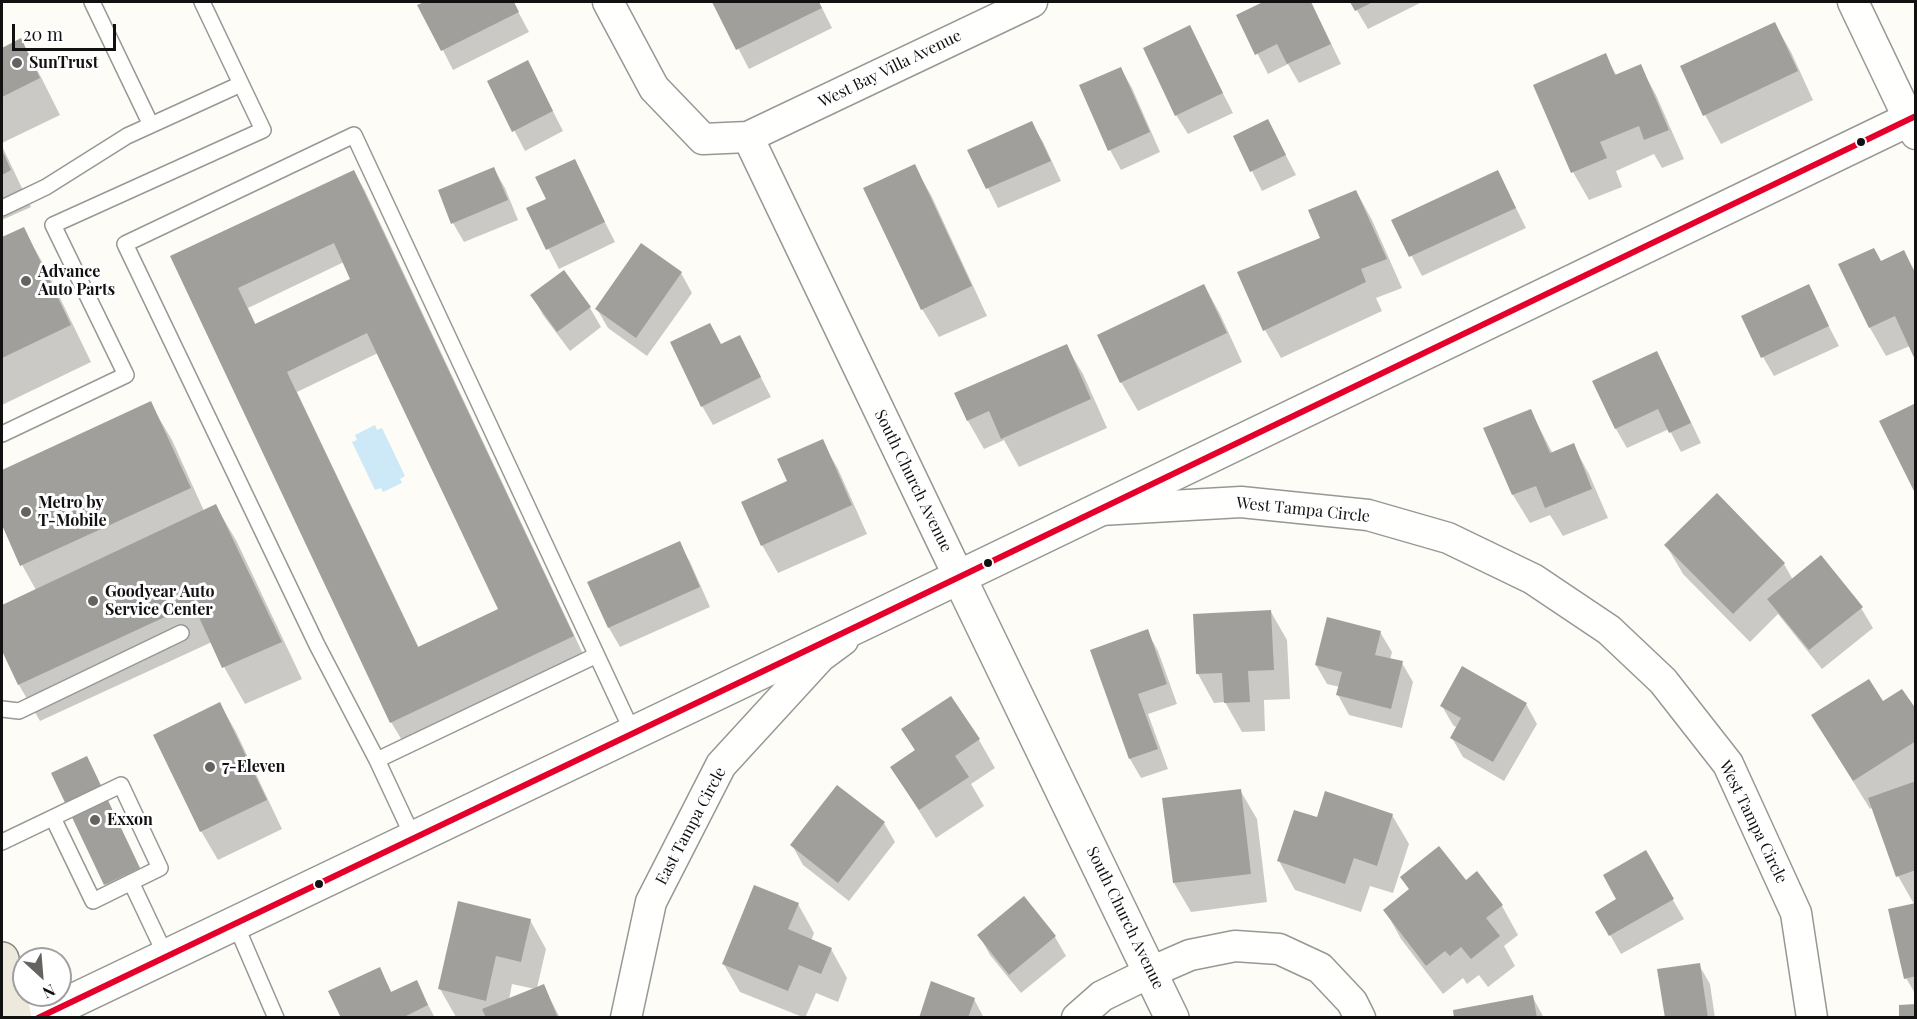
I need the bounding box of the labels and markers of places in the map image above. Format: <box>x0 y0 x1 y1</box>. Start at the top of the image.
place label: SunTrust <box>29 53 98 73</box>
marker: SunTrust <box>10 56 24 70</box>
unlabelled marker <box>1855 136 1867 148</box>
place label: Advance Auto Parts <box>38 262 115 300</box>
marker: Advance Auto Parts <box>19 274 33 288</box>
place label: Metro by T-Mobile <box>38 493 107 531</box>
marker: Metro by T-Mobile <box>19 505 33 519</box>
unlabelled marker <box>982 557 994 569</box>
place label: Goodyear Auto Service Center <box>105 582 215 620</box>
marker: Goodyear Auto Service Center <box>86 594 100 608</box>
place label: 7-Eleven <box>222 757 285 777</box>
marker: 7-Eleven <box>203 760 217 774</box>
place label: Exxon <box>107 810 153 830</box>
marker: Exxon <box>88 813 102 827</box>
unlabelled marker <box>313 878 325 890</box>

